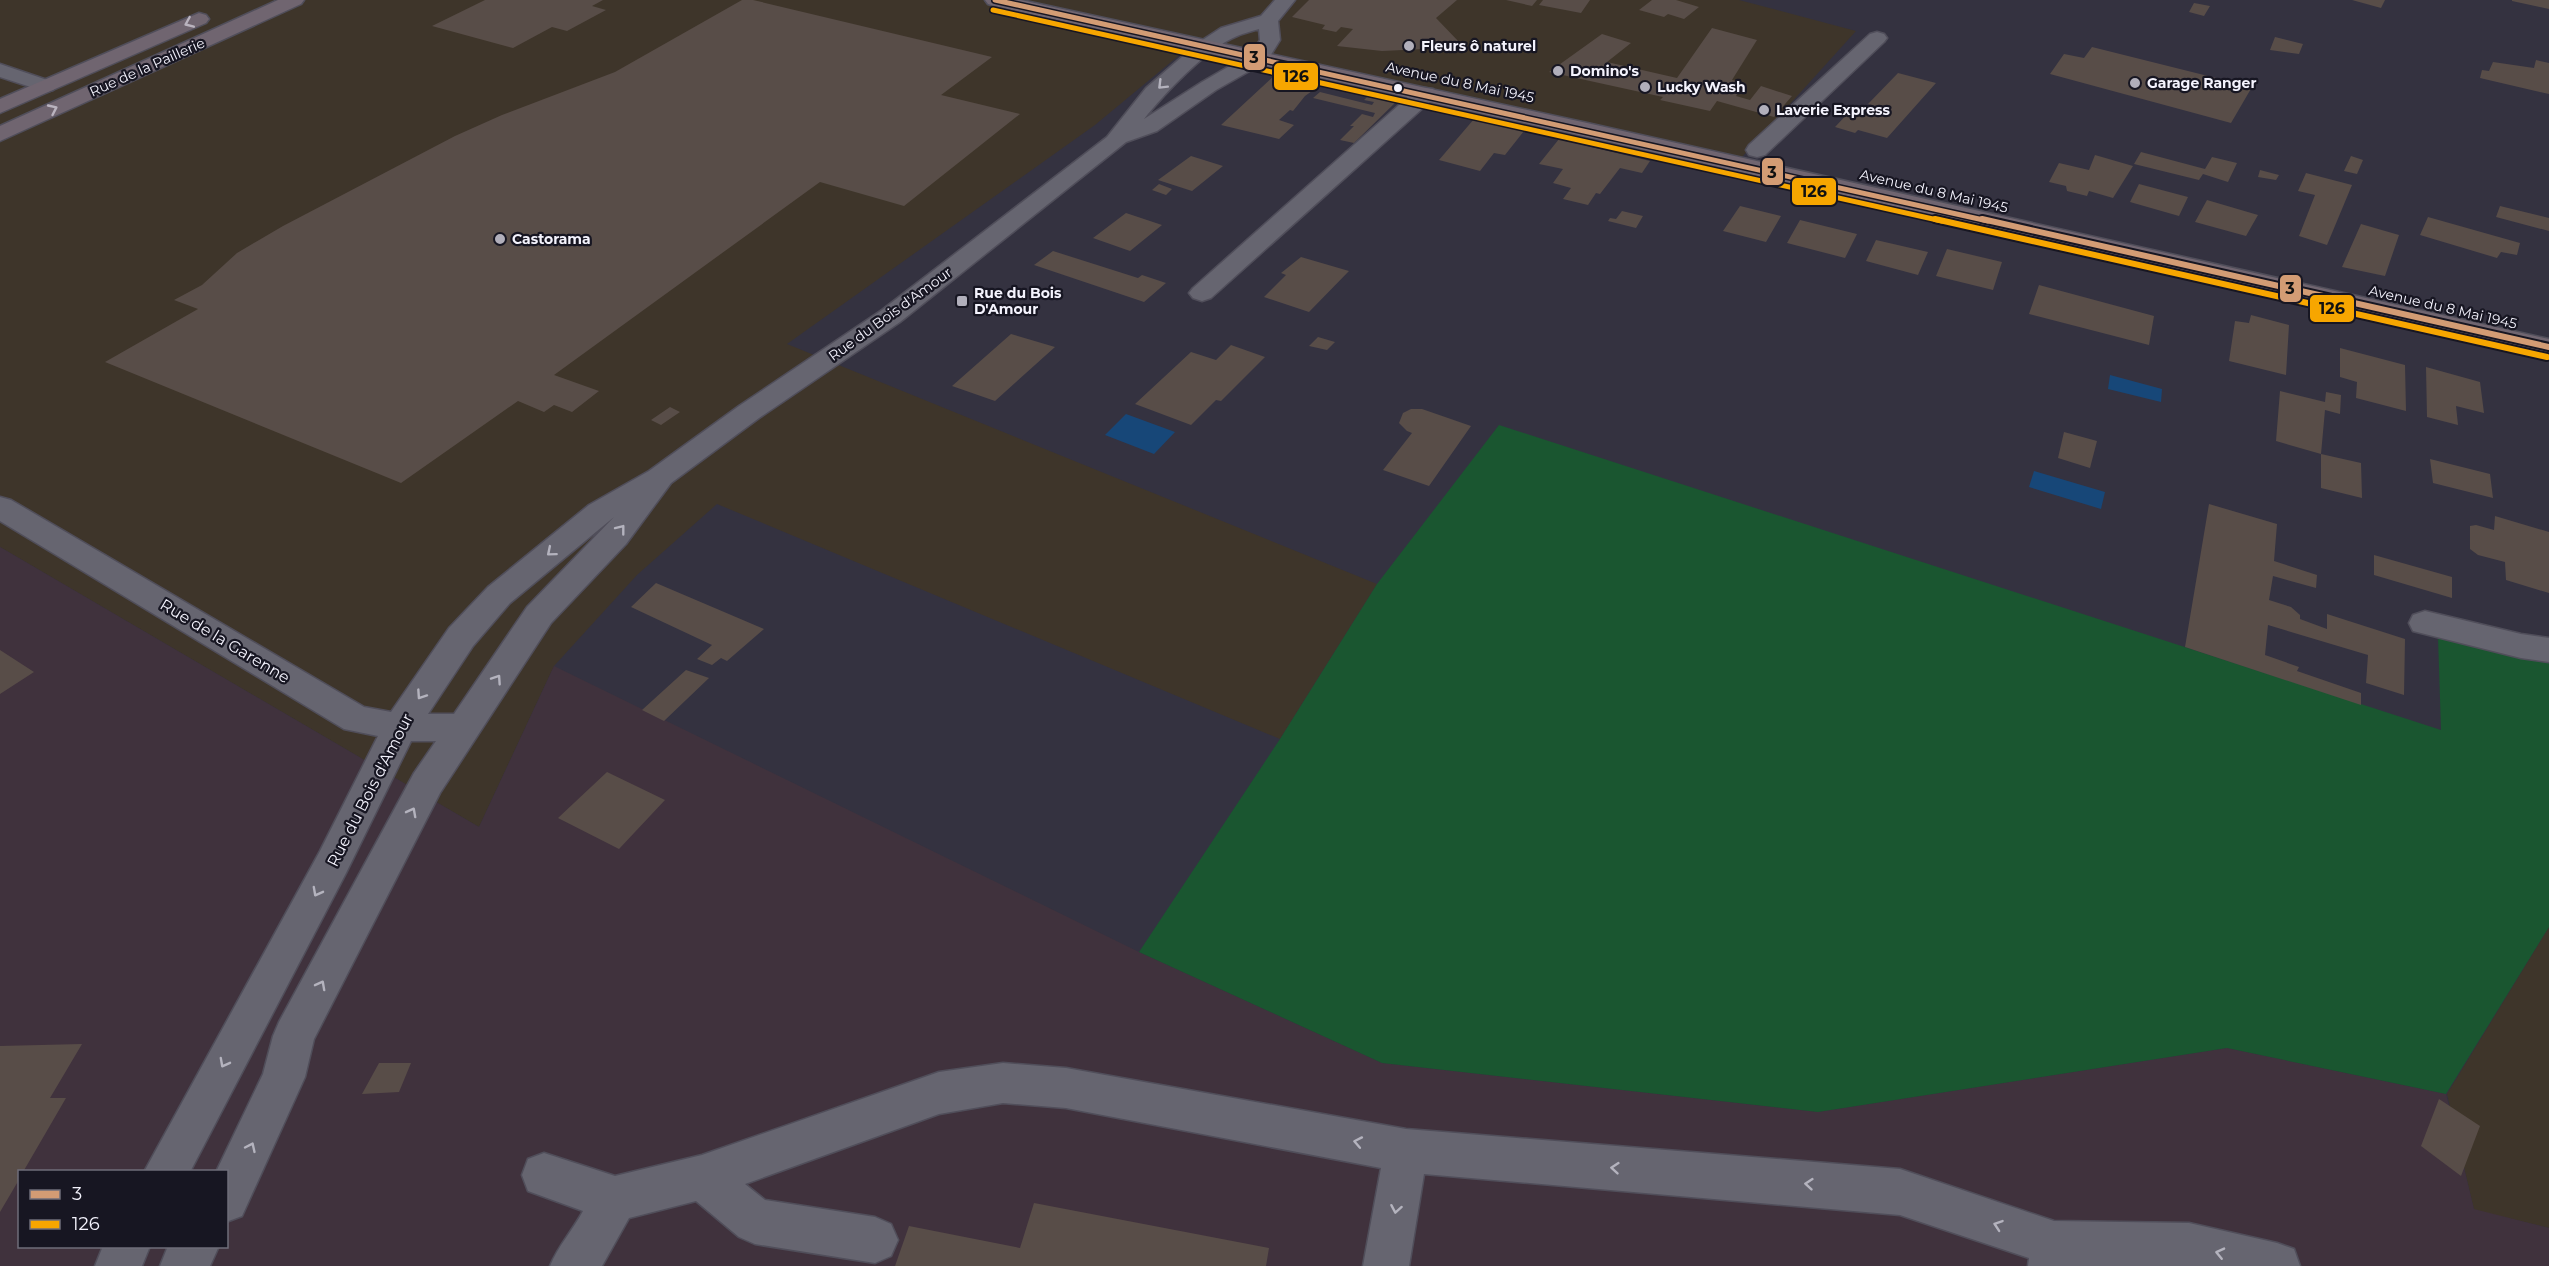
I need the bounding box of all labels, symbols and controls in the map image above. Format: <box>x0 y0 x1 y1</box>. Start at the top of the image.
one-way arrow <box>184 16 195 28</box>
street label: Rue de la Paillerie <box>86 33 208 101</box>
place label: Fleurs ô naturel <box>1421 37 1536 55</box>
marker: Fleurs ô naturel <box>1402 39 1416 53</box>
line badge: 3 <box>1243 43 1266 71</box>
text: 3 <box>1248 48 1259 67</box>
street label: Avenue du 8 Mai 1945 <box>1384 57 1536 107</box>
line badge: 126 <box>1273 62 1319 91</box>
place label: Domino's <box>1570 62 1640 80</box>
marker: Domino's <box>1551 64 1565 78</box>
text: 126 <box>1283 67 1309 86</box>
place label: Garage Ranger <box>2147 74 2256 92</box>
marker: Garage Ranger <box>2128 76 2142 90</box>
one-way arrow <box>1158 78 1169 89</box>
place label: Lucky Wash <box>1657 78 1746 96</box>
marker: Lucky Wash <box>1638 80 1652 94</box>
unlabelled marker <box>1392 82 1404 94</box>
place label: Laverie Express <box>1776 101 1890 119</box>
marker: Laverie Express <box>1757 103 1771 117</box>
one-way arrow <box>46 105 57 117</box>
line badge: 3 <box>1761 157 1784 186</box>
text: 3 <box>1766 163 1777 182</box>
street label: Avenue du 8 Mai 1945 <box>1858 165 2010 217</box>
line badge: 126 <box>1791 177 1837 206</box>
text: 126 <box>1801 182 1827 201</box>
place label: Castorama <box>512 230 591 248</box>
marker: Castorama <box>493 232 507 246</box>
street label: Rue du Bois d'Amour <box>825 263 956 365</box>
line badge: 3 <box>2279 274 2302 303</box>
text: 3 <box>2284 279 2295 298</box>
street label: Avenue du 8 Mai 1945 <box>2367 281 2519 333</box>
place label: Rue du Bois D'Amour <box>974 284 1062 318</box>
marker: Rue du Bois D'Amour <box>955 294 969 308</box>
line badge: 126 <box>2309 294 2355 323</box>
text: 126 <box>2319 299 2345 318</box>
one-way arrow <box>613 525 624 536</box>
one-way arrow <box>547 545 558 556</box>
street label: Rue de la Garenne <box>157 595 293 687</box>
one-way arrow <box>490 675 501 686</box>
one-way arrow <box>417 689 428 700</box>
street label: Rue du Bois d'Amour <box>323 710 417 870</box>
one-way arrow <box>404 807 416 818</box>
one-way arrow <box>313 885 324 896</box>
one-way arrow <box>314 980 325 991</box>
one-way arrow <box>220 1057 231 1068</box>
one-way arrow <box>1354 1136 1364 1149</box>
one-way arrow <box>244 1142 256 1153</box>
one-way arrow <box>1610 1162 1619 1175</box>
legend <box>18 1170 228 1248</box>
one-way arrow <box>1804 1178 1814 1191</box>
text: 3 <box>72 1183 82 1205</box>
one-way arrow <box>1390 1203 1403 1213</box>
text: 126 <box>72 1213 100 1235</box>
one-way arrow <box>1993 1220 2004 1232</box>
one-way arrow <box>2215 1247 2225 1260</box>

